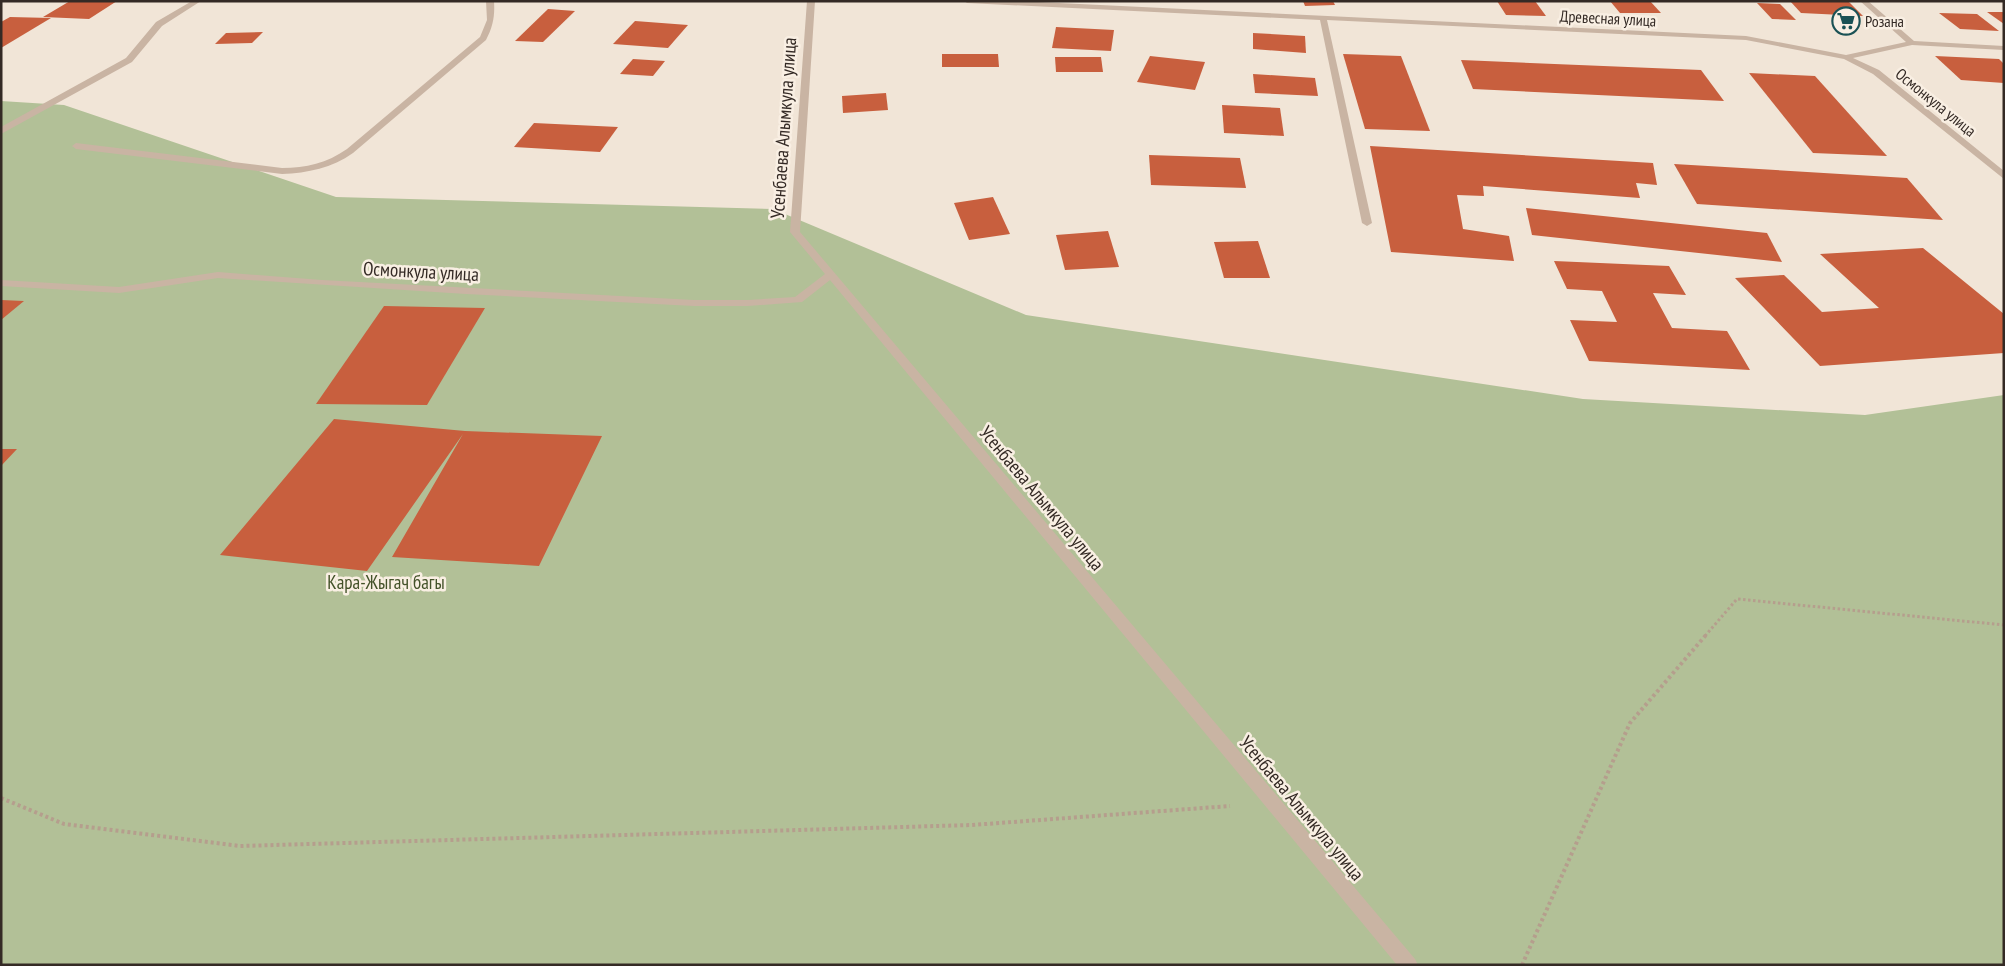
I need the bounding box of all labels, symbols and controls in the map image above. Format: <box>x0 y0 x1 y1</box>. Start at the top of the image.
street label: Древесная улица <box>1559 5 1657 31</box>
supermarket icon: Розана <box>1831 6 1861 36</box>
place label: Розана <box>1865 11 1904 31</box>
street label: Усенбаева Алымкула улица <box>765 37 801 219</box>
street label: Осмонкула улица <box>1892 63 1980 141</box>
street label: Осмонкула улица <box>362 256 480 286</box>
street label: Усенбаева Алымкула улица <box>974 421 1110 575</box>
park label: Кара-Жыгач багы <box>327 570 445 594</box>
street label: Усенбаева Алымкула улица <box>1234 731 1370 885</box>

